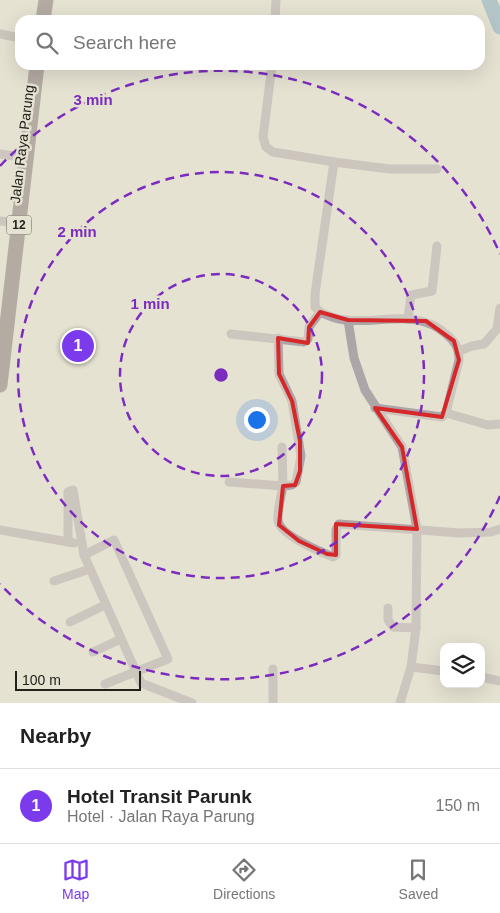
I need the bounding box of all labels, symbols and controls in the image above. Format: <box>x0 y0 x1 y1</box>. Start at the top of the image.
search box <box>15 15 485 70</box>
icon: search <box>33 29 61 57</box>
text: Search here <box>73 32 177 53</box>
street label: Jalan Raya Parung <box>7 84 37 204</box>
text: 3 min <box>73 91 113 108</box>
road number: 12 <box>6 216 32 234</box>
text: 2 min <box>57 223 97 240</box>
text: 1 min <box>130 295 170 312</box>
pin: 1 <box>62 327 94 365</box>
centre of rings <box>212 366 230 384</box>
your location <box>244 407 270 433</box>
map controls <box>440 643 485 688</box>
button: layers <box>440 643 485 688</box>
scale bar <box>15 668 141 691</box>
text: 100 m <box>22 672 61 688</box>
text: Nearby <box>20 724 91 747</box>
text: Hotel Transit Parunk <box>67 786 252 807</box>
text: 1 <box>32 797 40 814</box>
text: 150 m <box>436 797 480 814</box>
text: Hotel · Jalan Raya Parung <box>67 808 255 825</box>
tab: Map <box>62 856 90 902</box>
tab: Directions <box>213 856 275 902</box>
tab: Saved <box>399 856 438 902</box>

